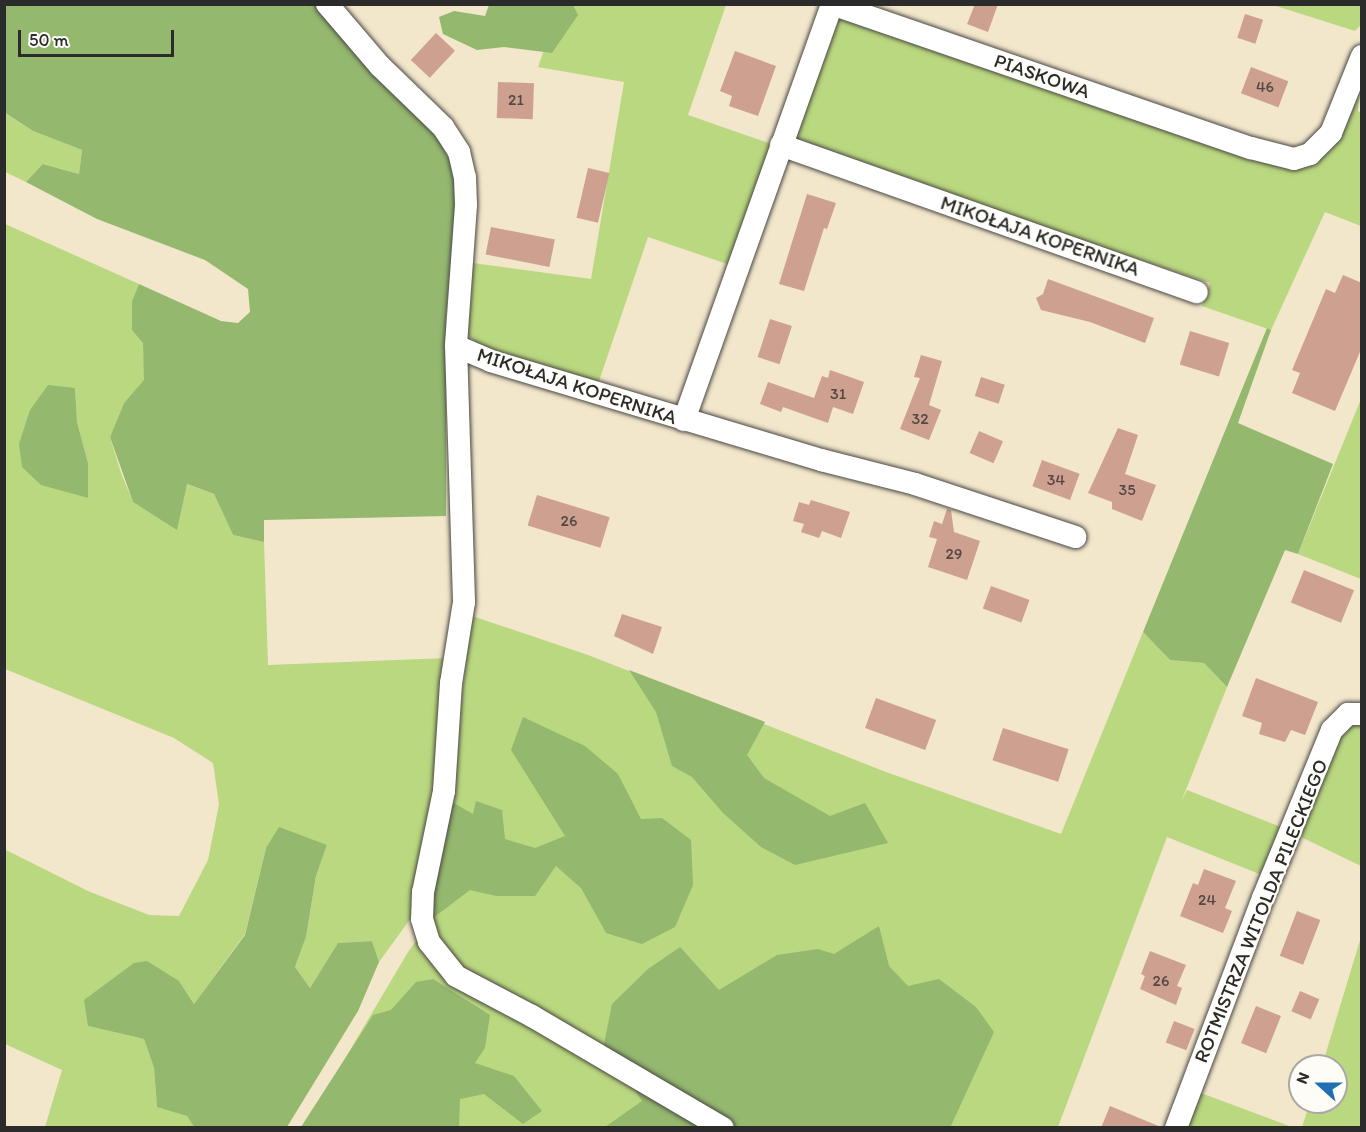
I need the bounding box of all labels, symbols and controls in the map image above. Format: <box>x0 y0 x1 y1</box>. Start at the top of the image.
scale bar <box>21 18 177 56</box>
text: 50 m <box>29 29 69 51</box>
street label: PIASKOWA <box>991 48 1093 104</box>
house number: 46 <box>1256 77 1274 97</box>
house number: 21 <box>508 90 524 110</box>
street label: MIKOŁAJA KOPERNIKA <box>937 191 1143 281</box>
street label: MIKOŁAJA KOPERNIKA <box>474 342 680 430</box>
house number: 31 <box>830 384 846 404</box>
house number: 32 <box>911 409 929 429</box>
house number: 34 <box>1047 470 1065 490</box>
house number: 35 <box>1118 480 1136 500</box>
house number: 26 <box>561 511 577 531</box>
house number: 29 <box>946 544 962 564</box>
street label: ROTMISTRZA WITOLDA PILECKIEGO <box>1189 756 1333 1066</box>
house number: 24 <box>1198 890 1216 910</box>
house number: 26 <box>1153 971 1169 991</box>
north arrow <box>1288 1054 1348 1114</box>
text: N <box>1292 1070 1313 1087</box>

